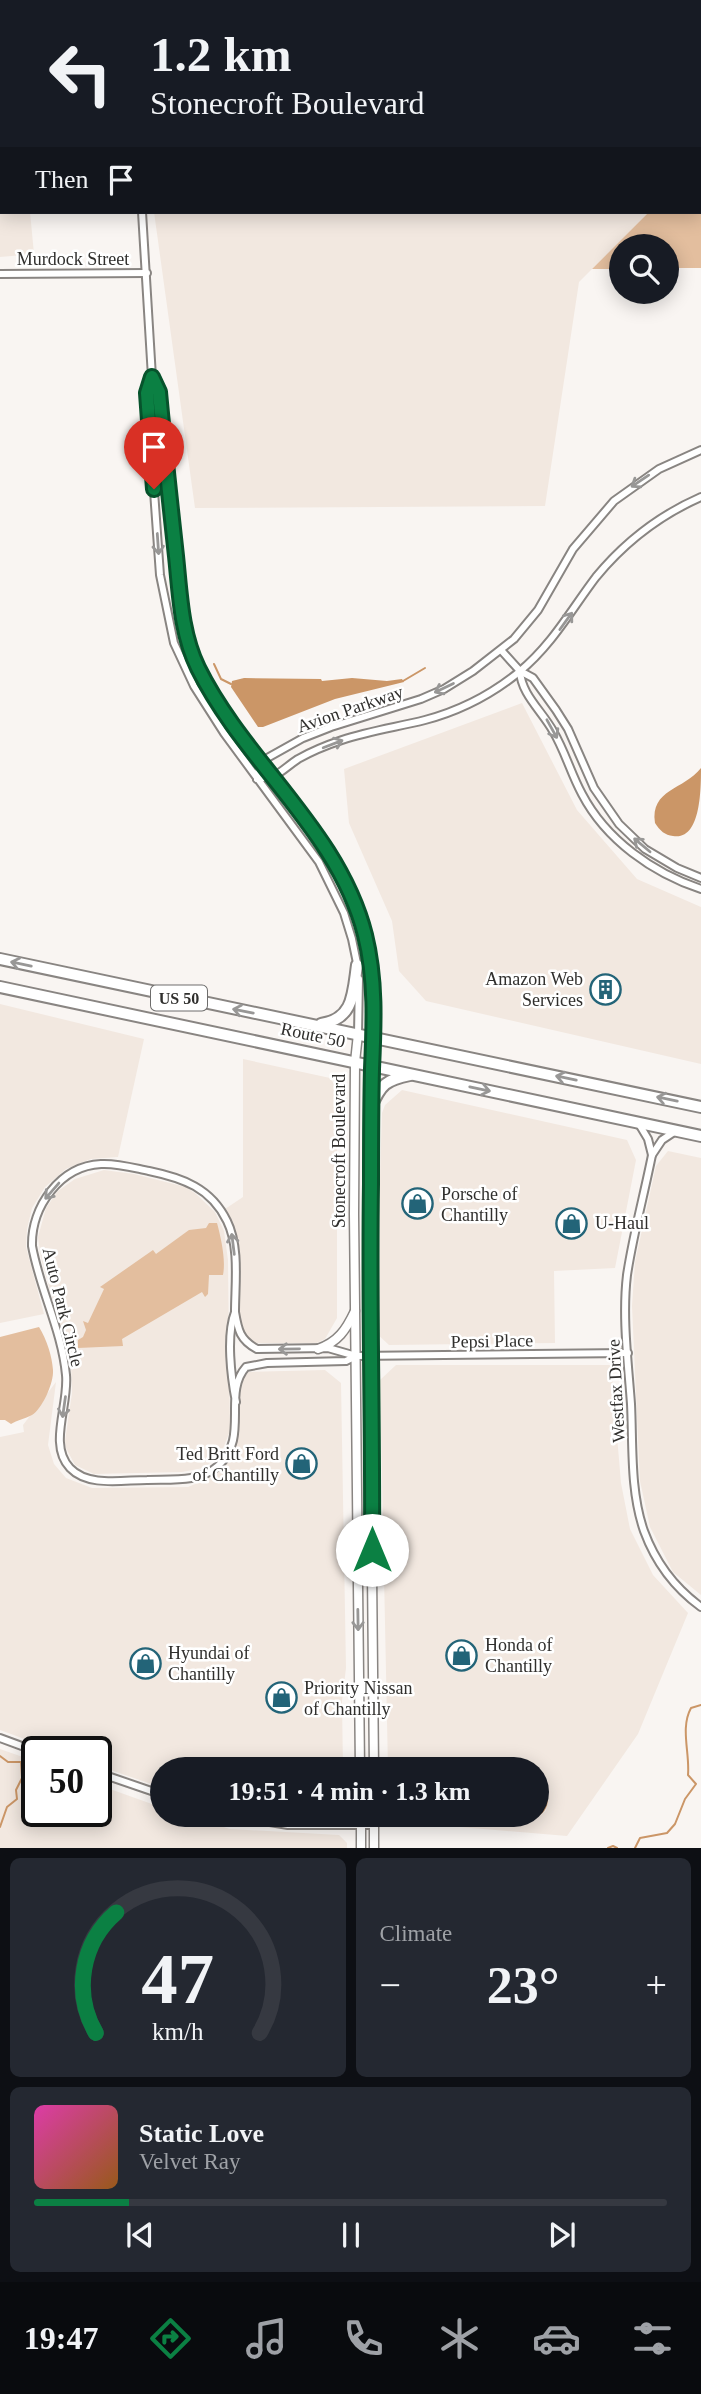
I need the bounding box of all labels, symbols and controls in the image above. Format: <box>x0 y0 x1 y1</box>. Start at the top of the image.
text: 1.2 km <box>150 27 292 82</box>
icon: left <box>35 28 126 119</box>
text: Stonecroft Boulevard <box>150 85 425 121</box>
icon: arrive <box>102 161 140 199</box>
text: Then <box>35 165 88 194</box>
map controls <box>609 234 679 304</box>
button: search <box>609 234 679 304</box>
street label: Murdock Street <box>17 249 129 269</box>
pin <box>124 417 184 489</box>
icon: arrive <box>135 428 173 466</box>
one-way arrow <box>631 474 651 488</box>
one-way arrow <box>152 532 165 554</box>
one-way arrow <box>558 612 573 631</box>
street label: Avion Parkway <box>294 681 406 737</box>
one-way arrow <box>434 681 455 695</box>
one-way arrow <box>545 719 559 739</box>
one-way arrow <box>321 736 343 749</box>
one-way arrow <box>633 837 651 853</box>
one-way arrow <box>10 956 33 970</box>
place label: Amazon Web Services <box>485 969 583 1010</box>
building icon: Amazon Web Services <box>589 972 623 1006</box>
road number: US 50 <box>151 986 207 1010</box>
one-way arrow <box>232 1004 255 1017</box>
street label: Route 50 <box>279 1018 347 1052</box>
one-way arrow <box>555 1071 578 1084</box>
street label: Stonecroft Boulevard <box>329 1074 349 1228</box>
one-way arrow <box>468 1082 491 1096</box>
one-way arrow <box>656 1092 679 1106</box>
one-way arrow <box>44 1182 60 1200</box>
place label: Porsche of Chantilly <box>441 1184 517 1225</box>
shop icon: Porsche of Chantilly <box>401 1187 435 1221</box>
shop icon: U-Haul <box>555 1206 589 1240</box>
place label: U-Haul <box>595 1213 649 1233</box>
one-way arrow <box>226 1233 239 1256</box>
street label: Auto Park Circle <box>39 1245 87 1369</box>
street label: Pepsi Place <box>451 1330 533 1352</box>
street label: Westfax Drive <box>603 1339 629 1443</box>
one-way arrow <box>278 1343 301 1356</box>
one-way arrow <box>58 1395 71 1418</box>
place label: Ted Britt Ford of Chantilly <box>176 1444 279 1485</box>
shop icon: Ted Britt Ford of Chantilly <box>285 1447 319 1481</box>
position arrow <box>335 1513 409 1587</box>
one-way arrow <box>352 1609 365 1632</box>
place label: Honda of Chantilly <box>485 1635 552 1676</box>
shop icon: Honda of Chantilly <box>445 1638 479 1672</box>
place label: Hyundai of Chantilly <box>168 1643 249 1684</box>
shop icon: Hyundai of Chantilly <box>128 1646 162 1680</box>
place label: Priority Nissan of Chantilly <box>304 1678 413 1719</box>
shop icon: Priority Nissan of Chantilly <box>264 1681 298 1715</box>
speed limit sign: 50 <box>21 1736 112 1827</box>
text: 19:51 · 4 min · 1.3 km <box>229 1777 470 1806</box>
text: Climate <box>380 1921 452 1946</box>
text: 47 <box>141 1939 214 2020</box>
text: 23° <box>487 1957 560 2014</box>
text: − <box>380 1964 401 2006</box>
text: + <box>646 1964 667 2006</box>
text: km/h <box>152 2018 204 2045</box>
text: Static Love <box>139 2119 264 2148</box>
text: Velvet Ray <box>139 2149 241 2174</box>
icon: previous <box>121 2216 159 2254</box>
icon: pause <box>332 2216 370 2254</box>
icon: next <box>543 2216 581 2254</box>
icon: directions <box>146 2314 195 2363</box>
icon: music <box>242 2314 291 2363</box>
icon: phone <box>339 2314 388 2363</box>
icon: climate <box>435 2314 484 2363</box>
icon: car <box>532 2314 581 2363</box>
icon: filters <box>628 2314 677 2363</box>
text: 19:47 <box>24 2320 98 2356</box>

